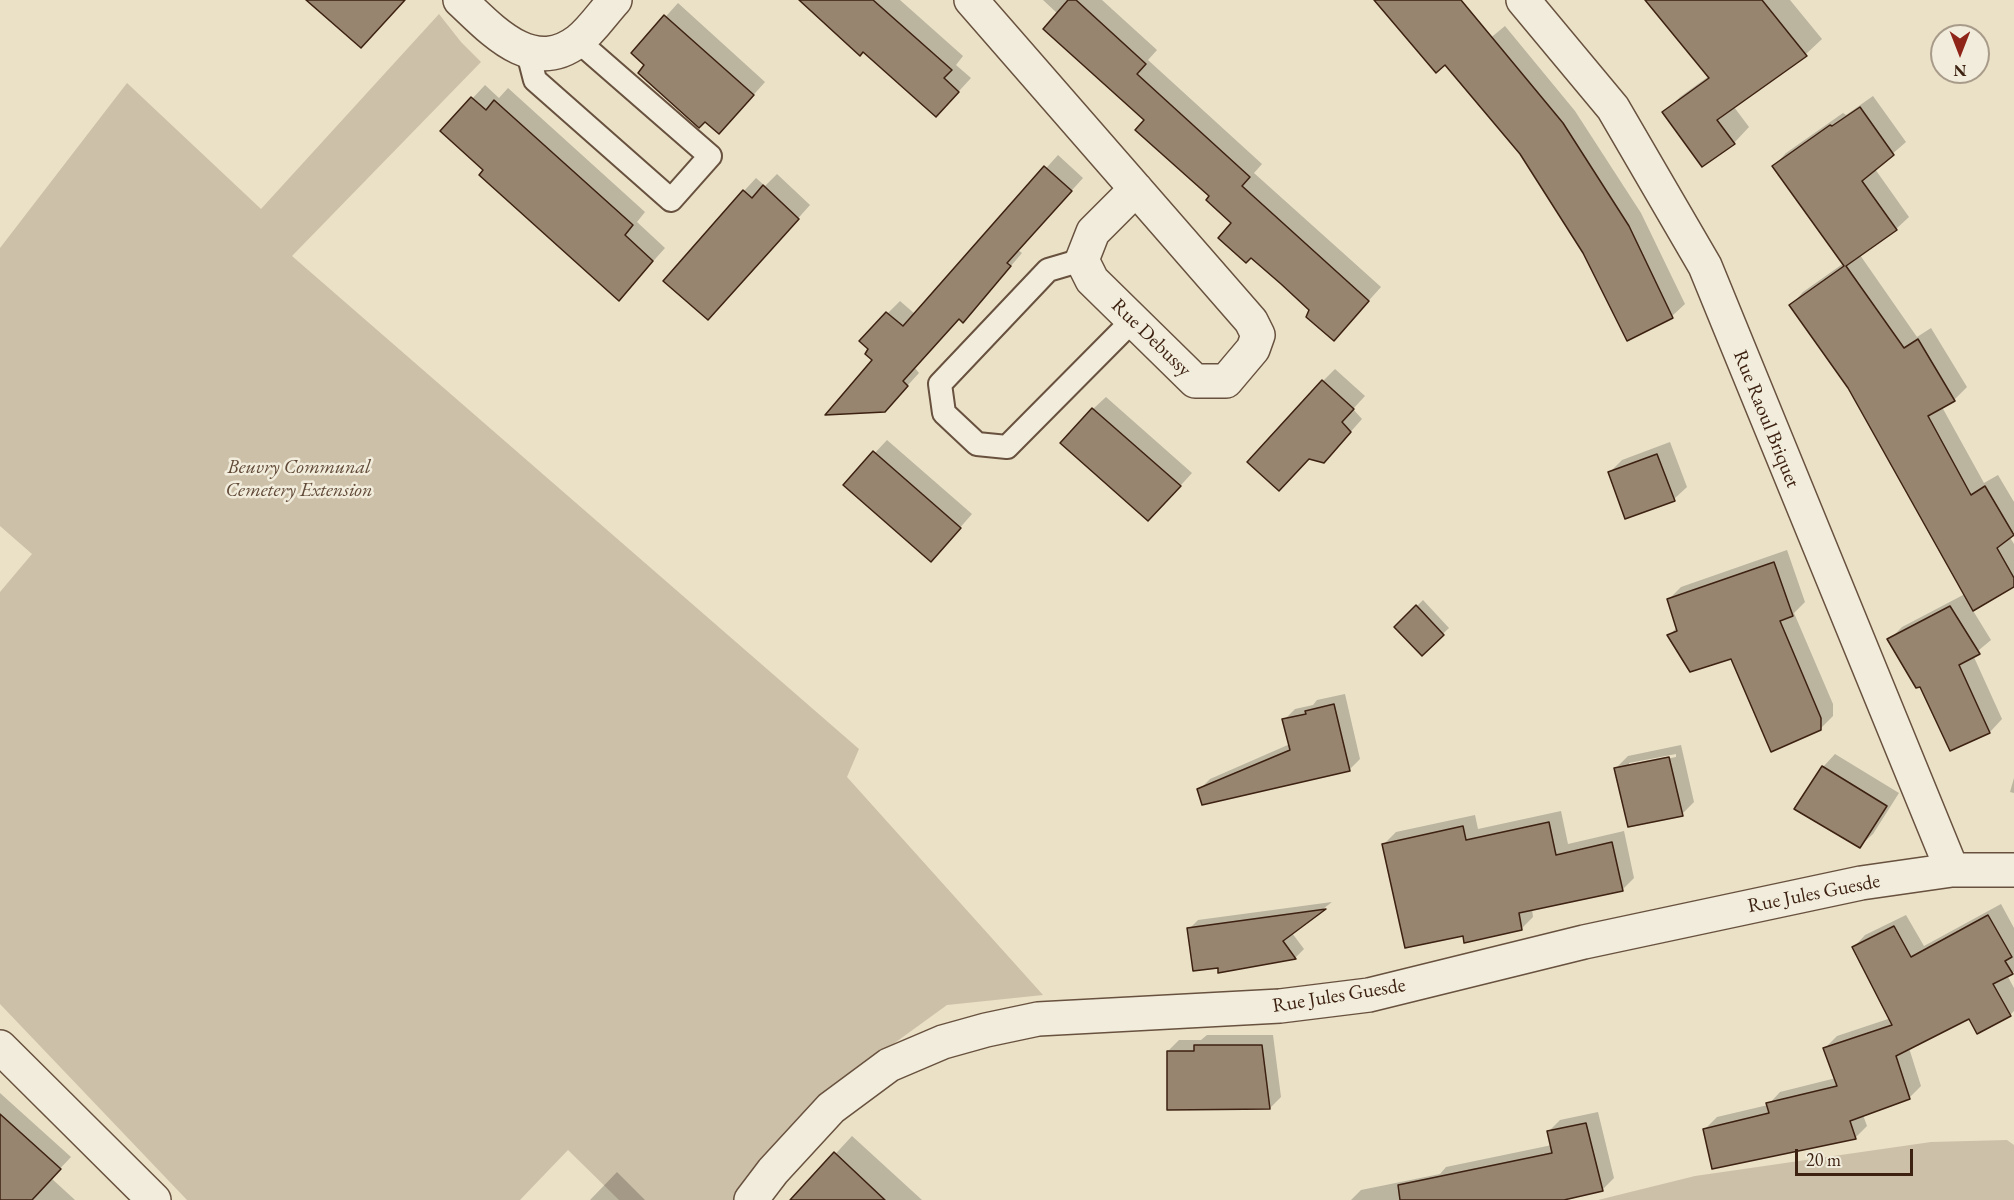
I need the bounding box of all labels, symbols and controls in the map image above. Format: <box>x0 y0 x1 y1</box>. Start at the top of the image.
north arrow <box>1930 24 1990 84</box>
text: N <box>1954 60 1966 81</box>
street label: Rue Debussy <box>1106 294 1196 382</box>
street label: Rue Raoul Briquet <box>1727 347 1805 491</box>
park label: Beuvry Communal Cemetery Extension <box>226 456 372 503</box>
street label: Rue Jules Guesde <box>1746 869 1882 919</box>
street label: Rue Jules Guesde <box>1271 974 1407 1018</box>
scale bar <box>1798 1137 1916 1175</box>
text: 20 m <box>1806 1148 1841 1171</box>

